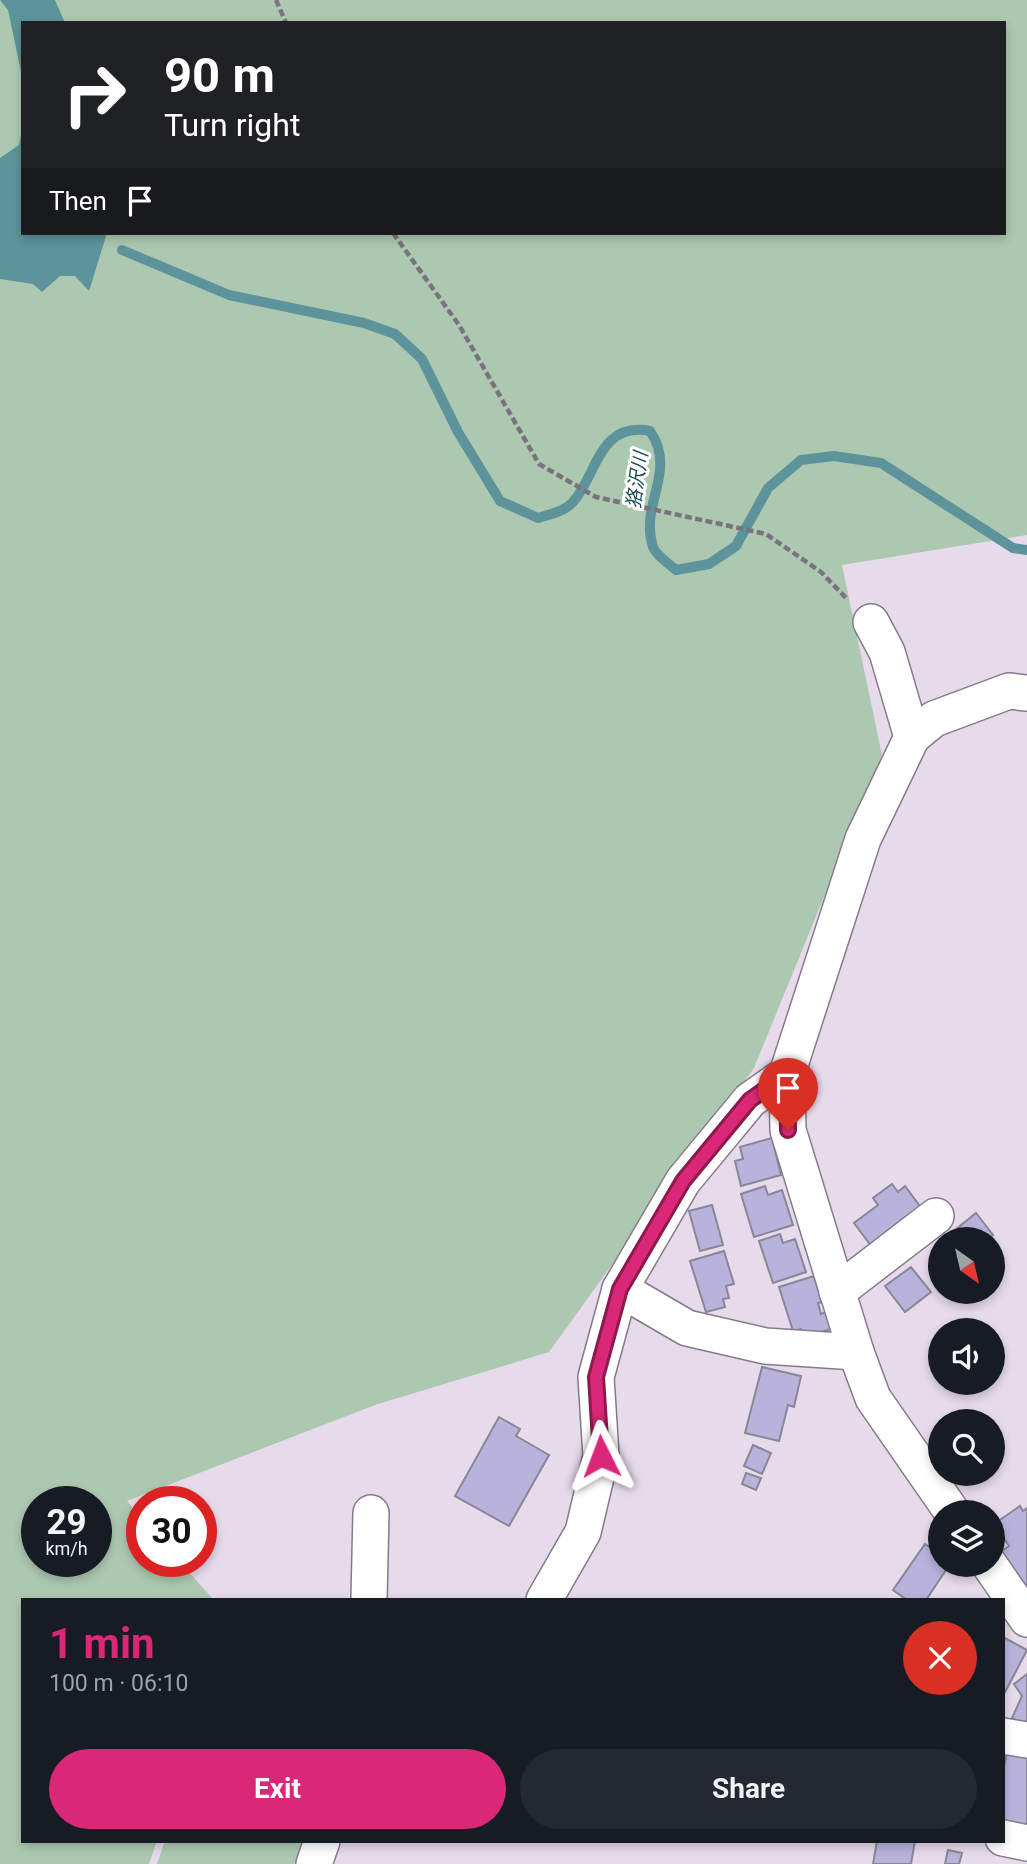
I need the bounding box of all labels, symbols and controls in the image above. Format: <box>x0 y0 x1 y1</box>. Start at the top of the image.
text: 90 m <box>164 47 275 104</box>
icon: right <box>49 49 140 140</box>
text: Turn right <box>164 106 300 144</box>
icon: arrive <box>121 182 159 220</box>
text: Then <box>49 186 107 216</box>
water label: 狢沢川 <box>622 448 653 510</box>
pin <box>758 1058 818 1130</box>
icon: arrive <box>769 1069 807 1107</box>
north arrow <box>928 1227 1004 1304</box>
map controls <box>928 1227 1005 1577</box>
button: sound <box>928 1318 1005 1395</box>
button: search <box>928 1409 1005 1486</box>
position arrow <box>564 1419 638 1493</box>
speed limit sign: 30 <box>126 1486 217 1577</box>
button: layers <box>928 1500 1005 1577</box>
text: 29 <box>46 1502 87 1543</box>
text: km/h <box>45 1538 88 1559</box>
text: 1 min <box>49 1619 155 1668</box>
button: close <box>903 1621 977 1695</box>
text: 100 m · 06:10 <box>49 1670 188 1697</box>
button: Exit <box>49 1749 506 1829</box>
button: Share <box>520 1749 977 1829</box>

